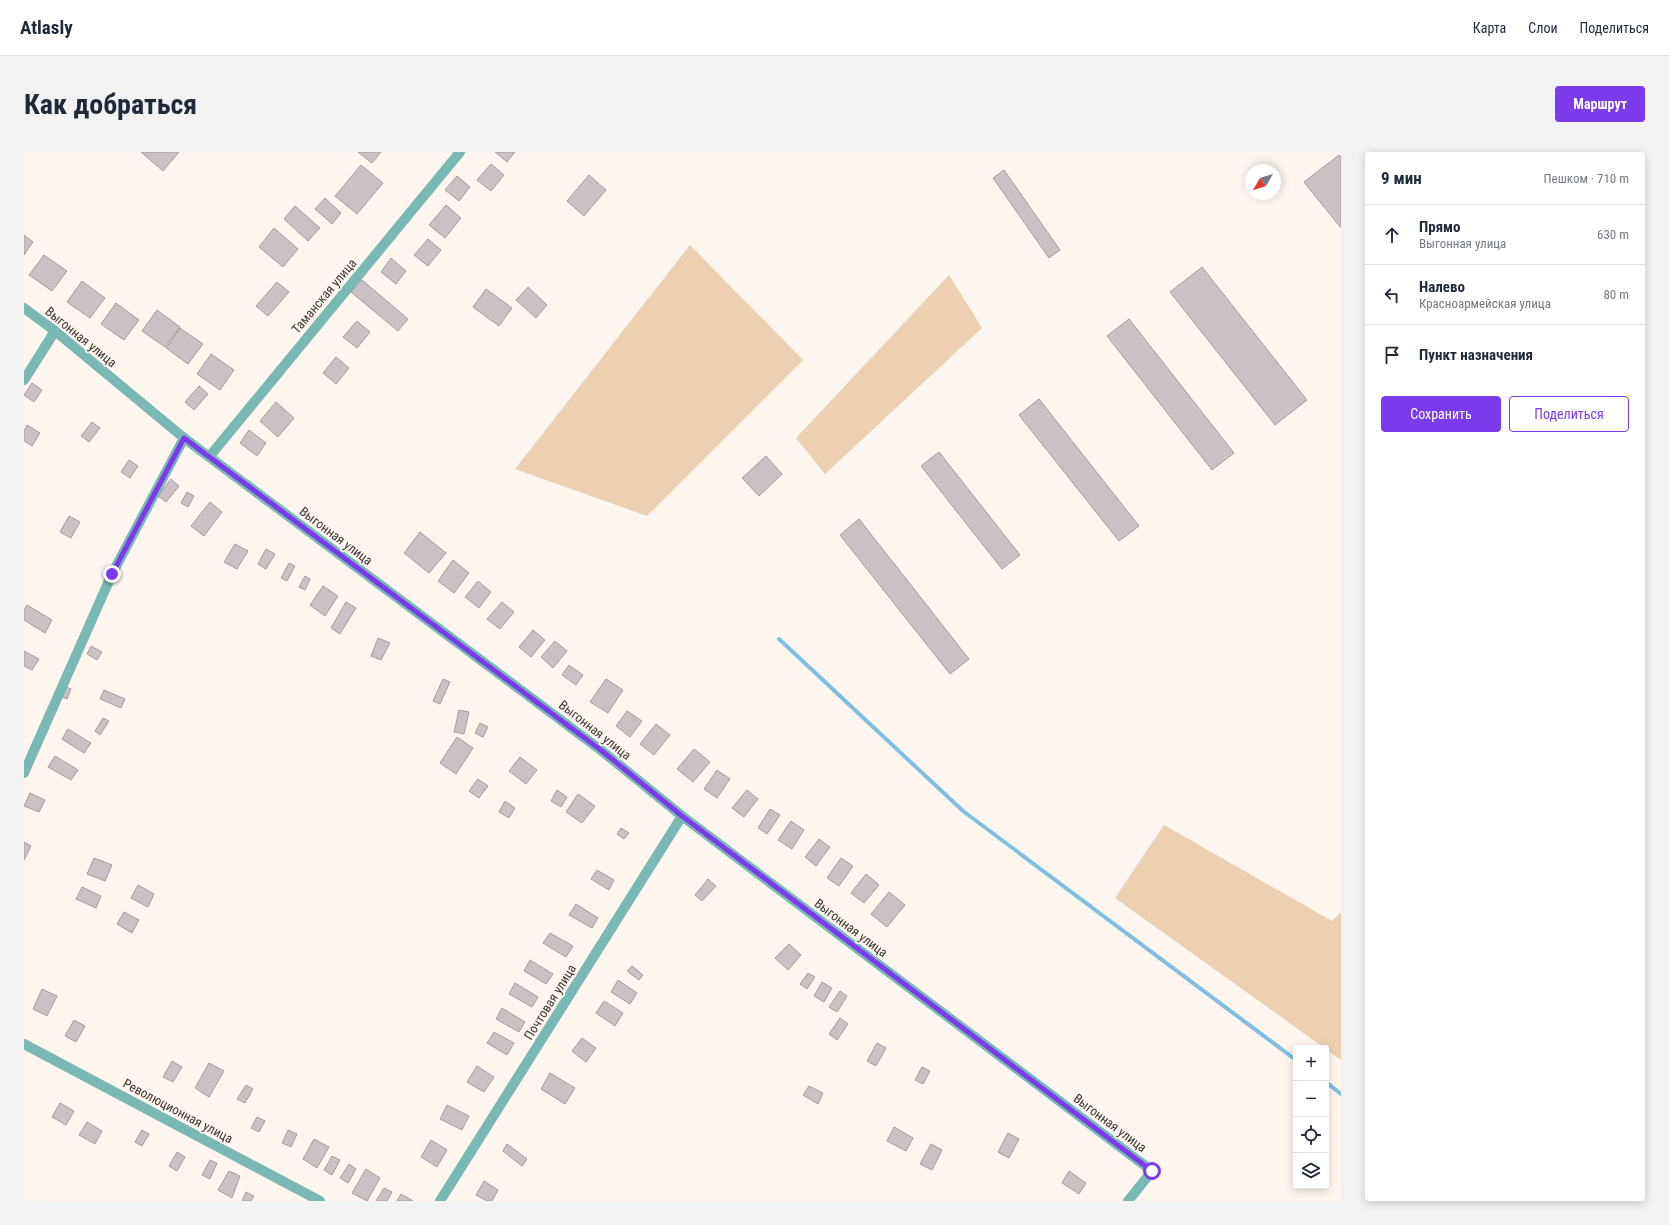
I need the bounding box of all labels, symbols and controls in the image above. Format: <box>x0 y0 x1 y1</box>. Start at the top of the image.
text: Atlasly <box>20 16 73 39</box>
text: Карта <box>1473 20 1506 36</box>
text: Слои <box>1528 20 1558 36</box>
text: Поделиться <box>1580 20 1649 36</box>
button: Маршрут <box>1555 86 1645 122</box>
text: Как добраться <box>24 88 197 121</box>
north arrow <box>1245 164 1281 200</box>
text: 9 мин <box>1381 168 1422 188</box>
text: Пешком · 710 m <box>1543 171 1629 186</box>
text: Прямо <box>1419 218 1460 236</box>
icon: ahead <box>1381 224 1403 246</box>
text: 630 m <box>1597 227 1629 242</box>
text: Выгонная улица <box>1419 236 1506 251</box>
street label: Таманская улица <box>288 256 360 336</box>
text: Налево <box>1419 278 1465 296</box>
icon: left <box>1381 284 1403 306</box>
text: 80 m <box>1603 287 1629 302</box>
text: Красноармейская улица <box>1419 296 1551 311</box>
street label: Выгонная улица <box>42 304 120 370</box>
icon: arrive <box>1381 344 1403 366</box>
text: Пункт назначения <box>1419 346 1533 364</box>
button: Сохранить <box>1381 396 1501 432</box>
button: Поделиться <box>1509 396 1629 432</box>
street label: Выгонная улица <box>297 504 375 568</box>
route end <box>103 565 121 583</box>
street label: Выгонная улица <box>556 697 634 763</box>
street label: Выгонная улица <box>812 896 890 960</box>
street label: Почтовая улица <box>521 962 579 1042</box>
map controls <box>1293 1045 1329 1189</box>
button: + <box>1293 1045 1329 1081</box>
street label: Революционная улица <box>121 1076 235 1146</box>
button: − <box>1293 1081 1329 1117</box>
street label: Выгонная улица <box>1071 1091 1149 1155</box>
button: locate <box>1293 1117 1329 1153</box>
button: layers <box>1293 1153 1329 1189</box>
route start <box>1143 1162 1161 1180</box>

